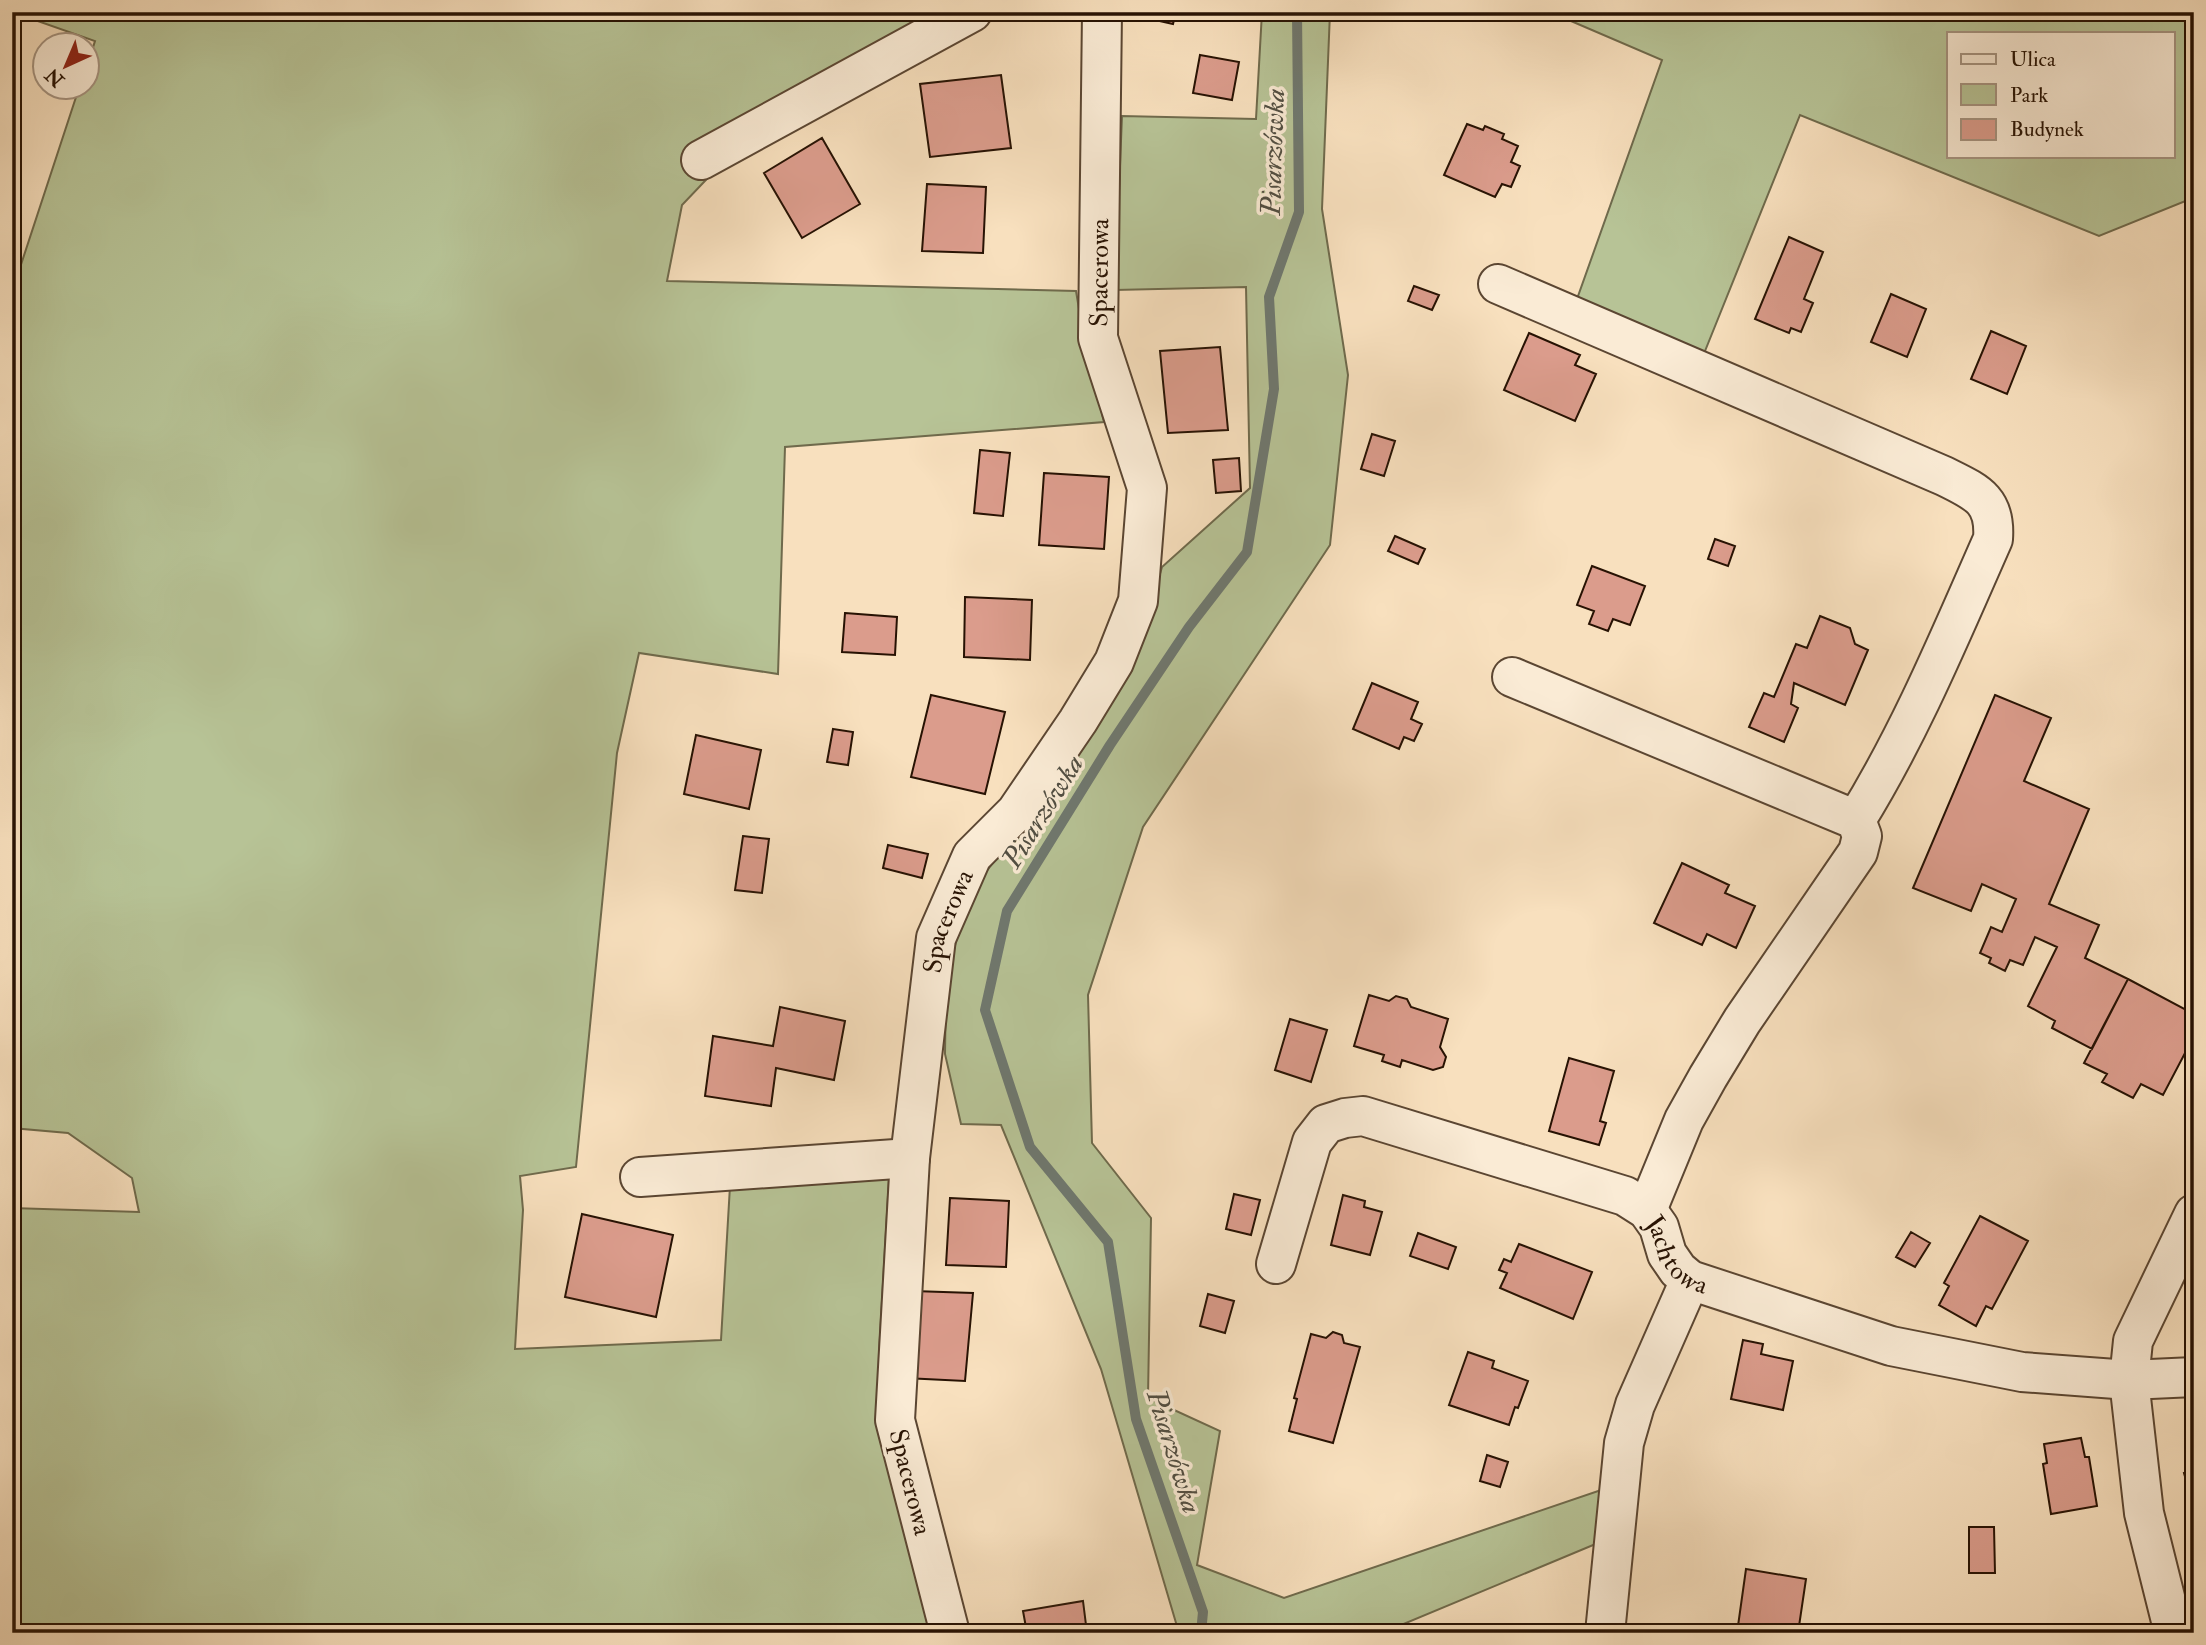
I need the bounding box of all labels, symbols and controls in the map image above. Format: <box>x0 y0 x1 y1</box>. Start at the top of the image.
north arrow <box>32 32 102 102</box>
legend <box>1947 32 2174 158</box>
text: Ulica <box>2010 46 2056 73</box>
text: N <box>40 62 70 93</box>
text: Park <box>2010 82 2048 109</box>
water label: Pisarzówka <box>1254 88 1293 217</box>
text: Budynek <box>2010 116 2084 143</box>
street label: Spacerowa <box>1083 218 1116 327</box>
water label: Pisarzówka <box>994 749 1092 876</box>
street label: Spacerowa <box>917 865 981 975</box>
street label: Jachtowa <box>1638 1209 1712 1302</box>
water label: Pisarzówka <box>1138 1385 1209 1517</box>
street label: Spacerowa <box>880 1426 939 1539</box>

